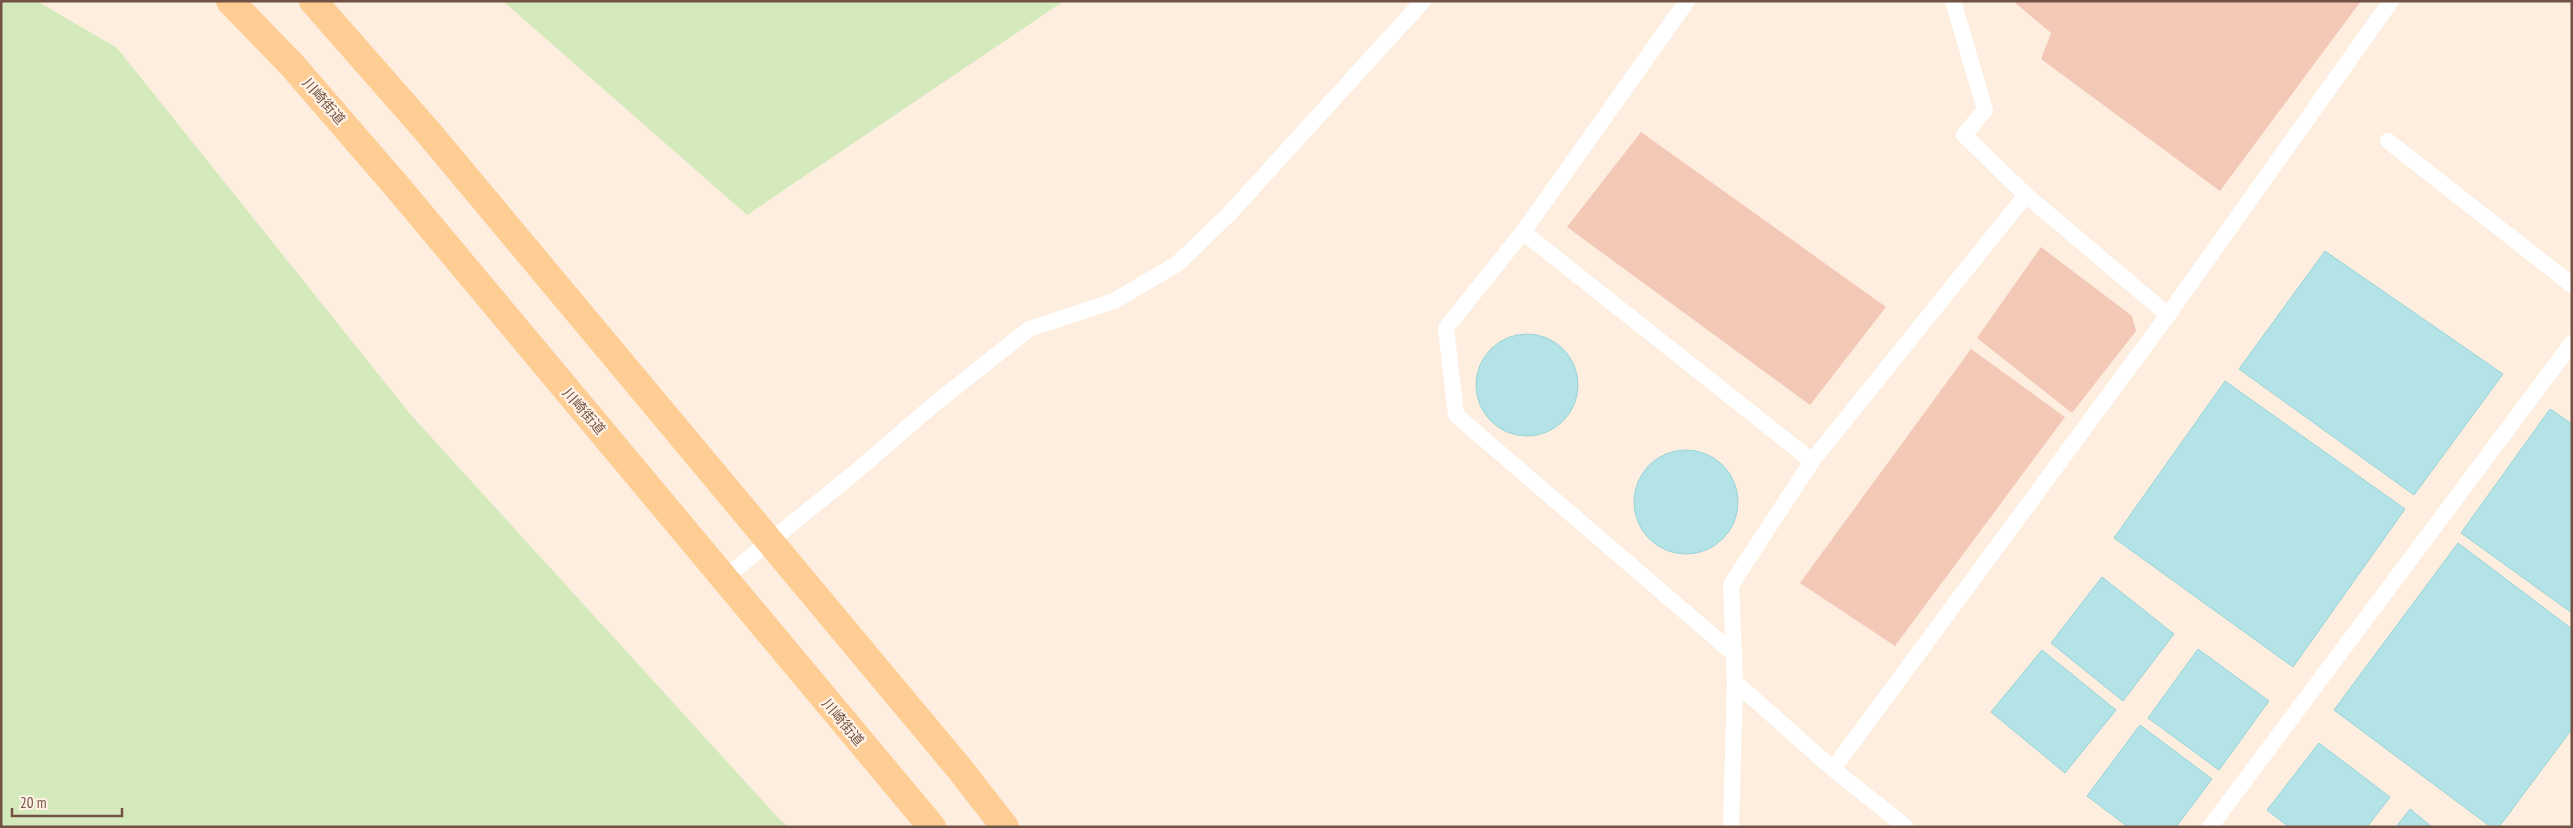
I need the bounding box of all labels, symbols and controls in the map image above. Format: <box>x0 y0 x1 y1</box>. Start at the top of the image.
street label: 川崎街道 <box>299 74 349 128</box>
street label: 川崎街道 <box>559 384 609 438</box>
street label: 川崎街道 <box>818 695 868 749</box>
scale bar <box>12 786 122 818</box>
text: 20 m <box>20 793 46 812</box>

